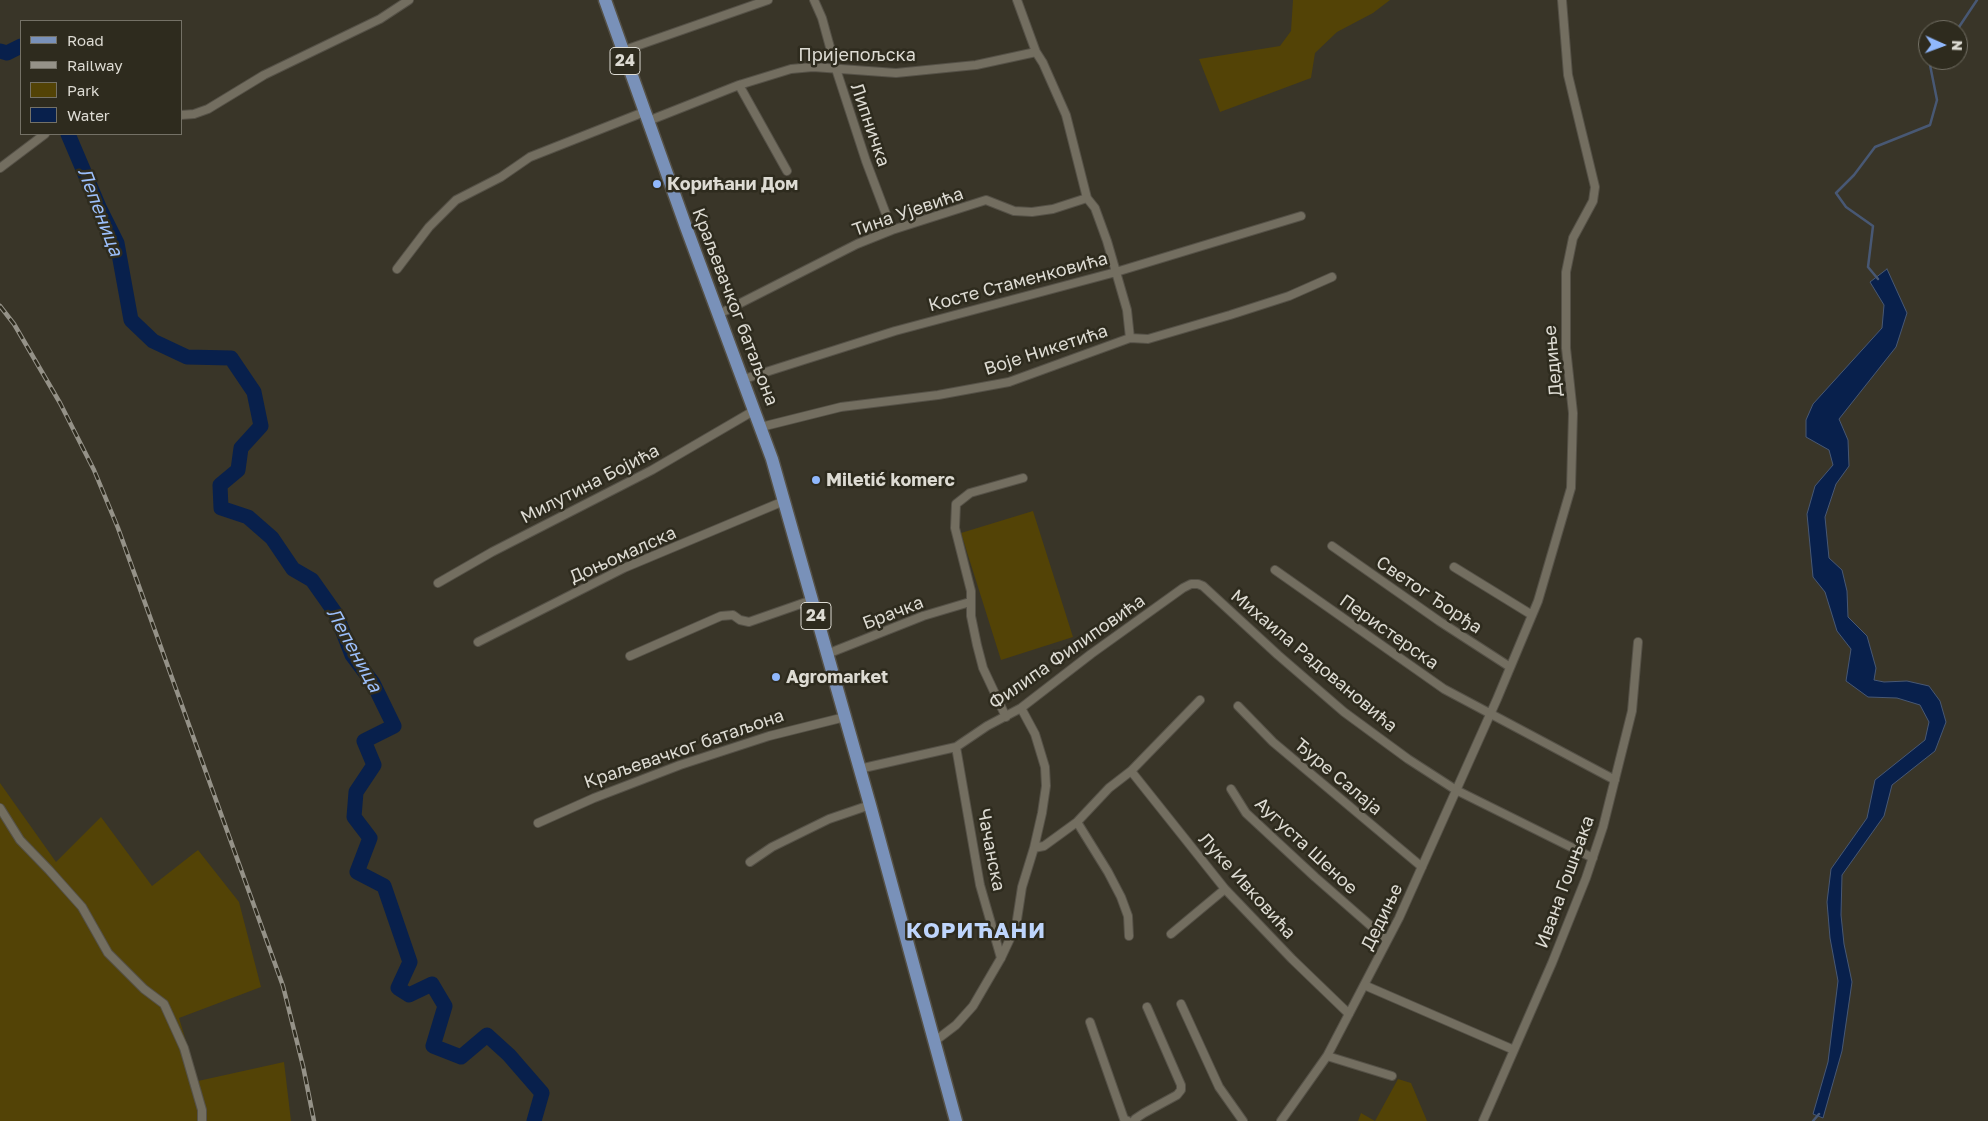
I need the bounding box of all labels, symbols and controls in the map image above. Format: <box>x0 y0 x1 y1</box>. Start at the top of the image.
legend <box>20 20 182 135</box>
north arrow <box>1918 20 1968 70</box>
text: Road <box>67 31 104 49</box>
text: N <box>1949 40 1966 51</box>
street label: Пријепољска <box>798 44 916 66</box>
road number: 24 <box>610 48 640 74</box>
text: Railway <box>67 56 123 74</box>
street label: Липничка <box>846 80 894 170</box>
text: Park <box>67 81 99 99</box>
text: Water <box>67 106 110 124</box>
water label: Лепеница <box>73 165 127 259</box>
place label: Корићани Дом <box>667 173 798 195</box>
marker: Корићани Дом <box>651 178 663 190</box>
street label: Тина Ујевића <box>850 183 966 241</box>
street label: Краљевачког батаљона <box>687 205 783 409</box>
street label: Косте Стаменковића <box>926 248 1110 316</box>
street label: Воје Никетића <box>981 320 1111 380</box>
street label: Дедиње <box>1539 324 1567 398</box>
street label: Милутина Бојића <box>517 440 663 528</box>
place label: Miletić komerc <box>826 469 955 491</box>
marker: Miletić komerc <box>810 474 822 486</box>
street label: Доњомалска <box>566 522 680 588</box>
street label: Светог Ђорђа <box>1372 552 1486 638</box>
street label: Михаила Радовановића <box>1226 585 1402 737</box>
street label: Филипа Филиповића <box>985 590 1149 714</box>
street label: Перистерска <box>1335 590 1443 674</box>
street label: Брачка <box>859 592 927 634</box>
road number: 24 <box>801 602 831 630</box>
water label: Лепеница <box>322 604 386 696</box>
place label: Agromarket <box>786 666 888 688</box>
marker: Agromarket <box>770 671 782 683</box>
street label: Краљевачког батаљона <box>581 705 787 793</box>
street label: Ђуре Салаја <box>1290 734 1386 820</box>
street label: Аугуста Шеное <box>1250 793 1362 899</box>
street label: Чачанска <box>972 807 1010 893</box>
street label: Ивана Гошњака <box>1531 813 1599 951</box>
street label: Луке Ивковића <box>1194 829 1300 943</box>
street label: Дедиње <box>1357 880 1407 954</box>
district label: КОРИЋАНИ <box>905 918 1047 944</box>

